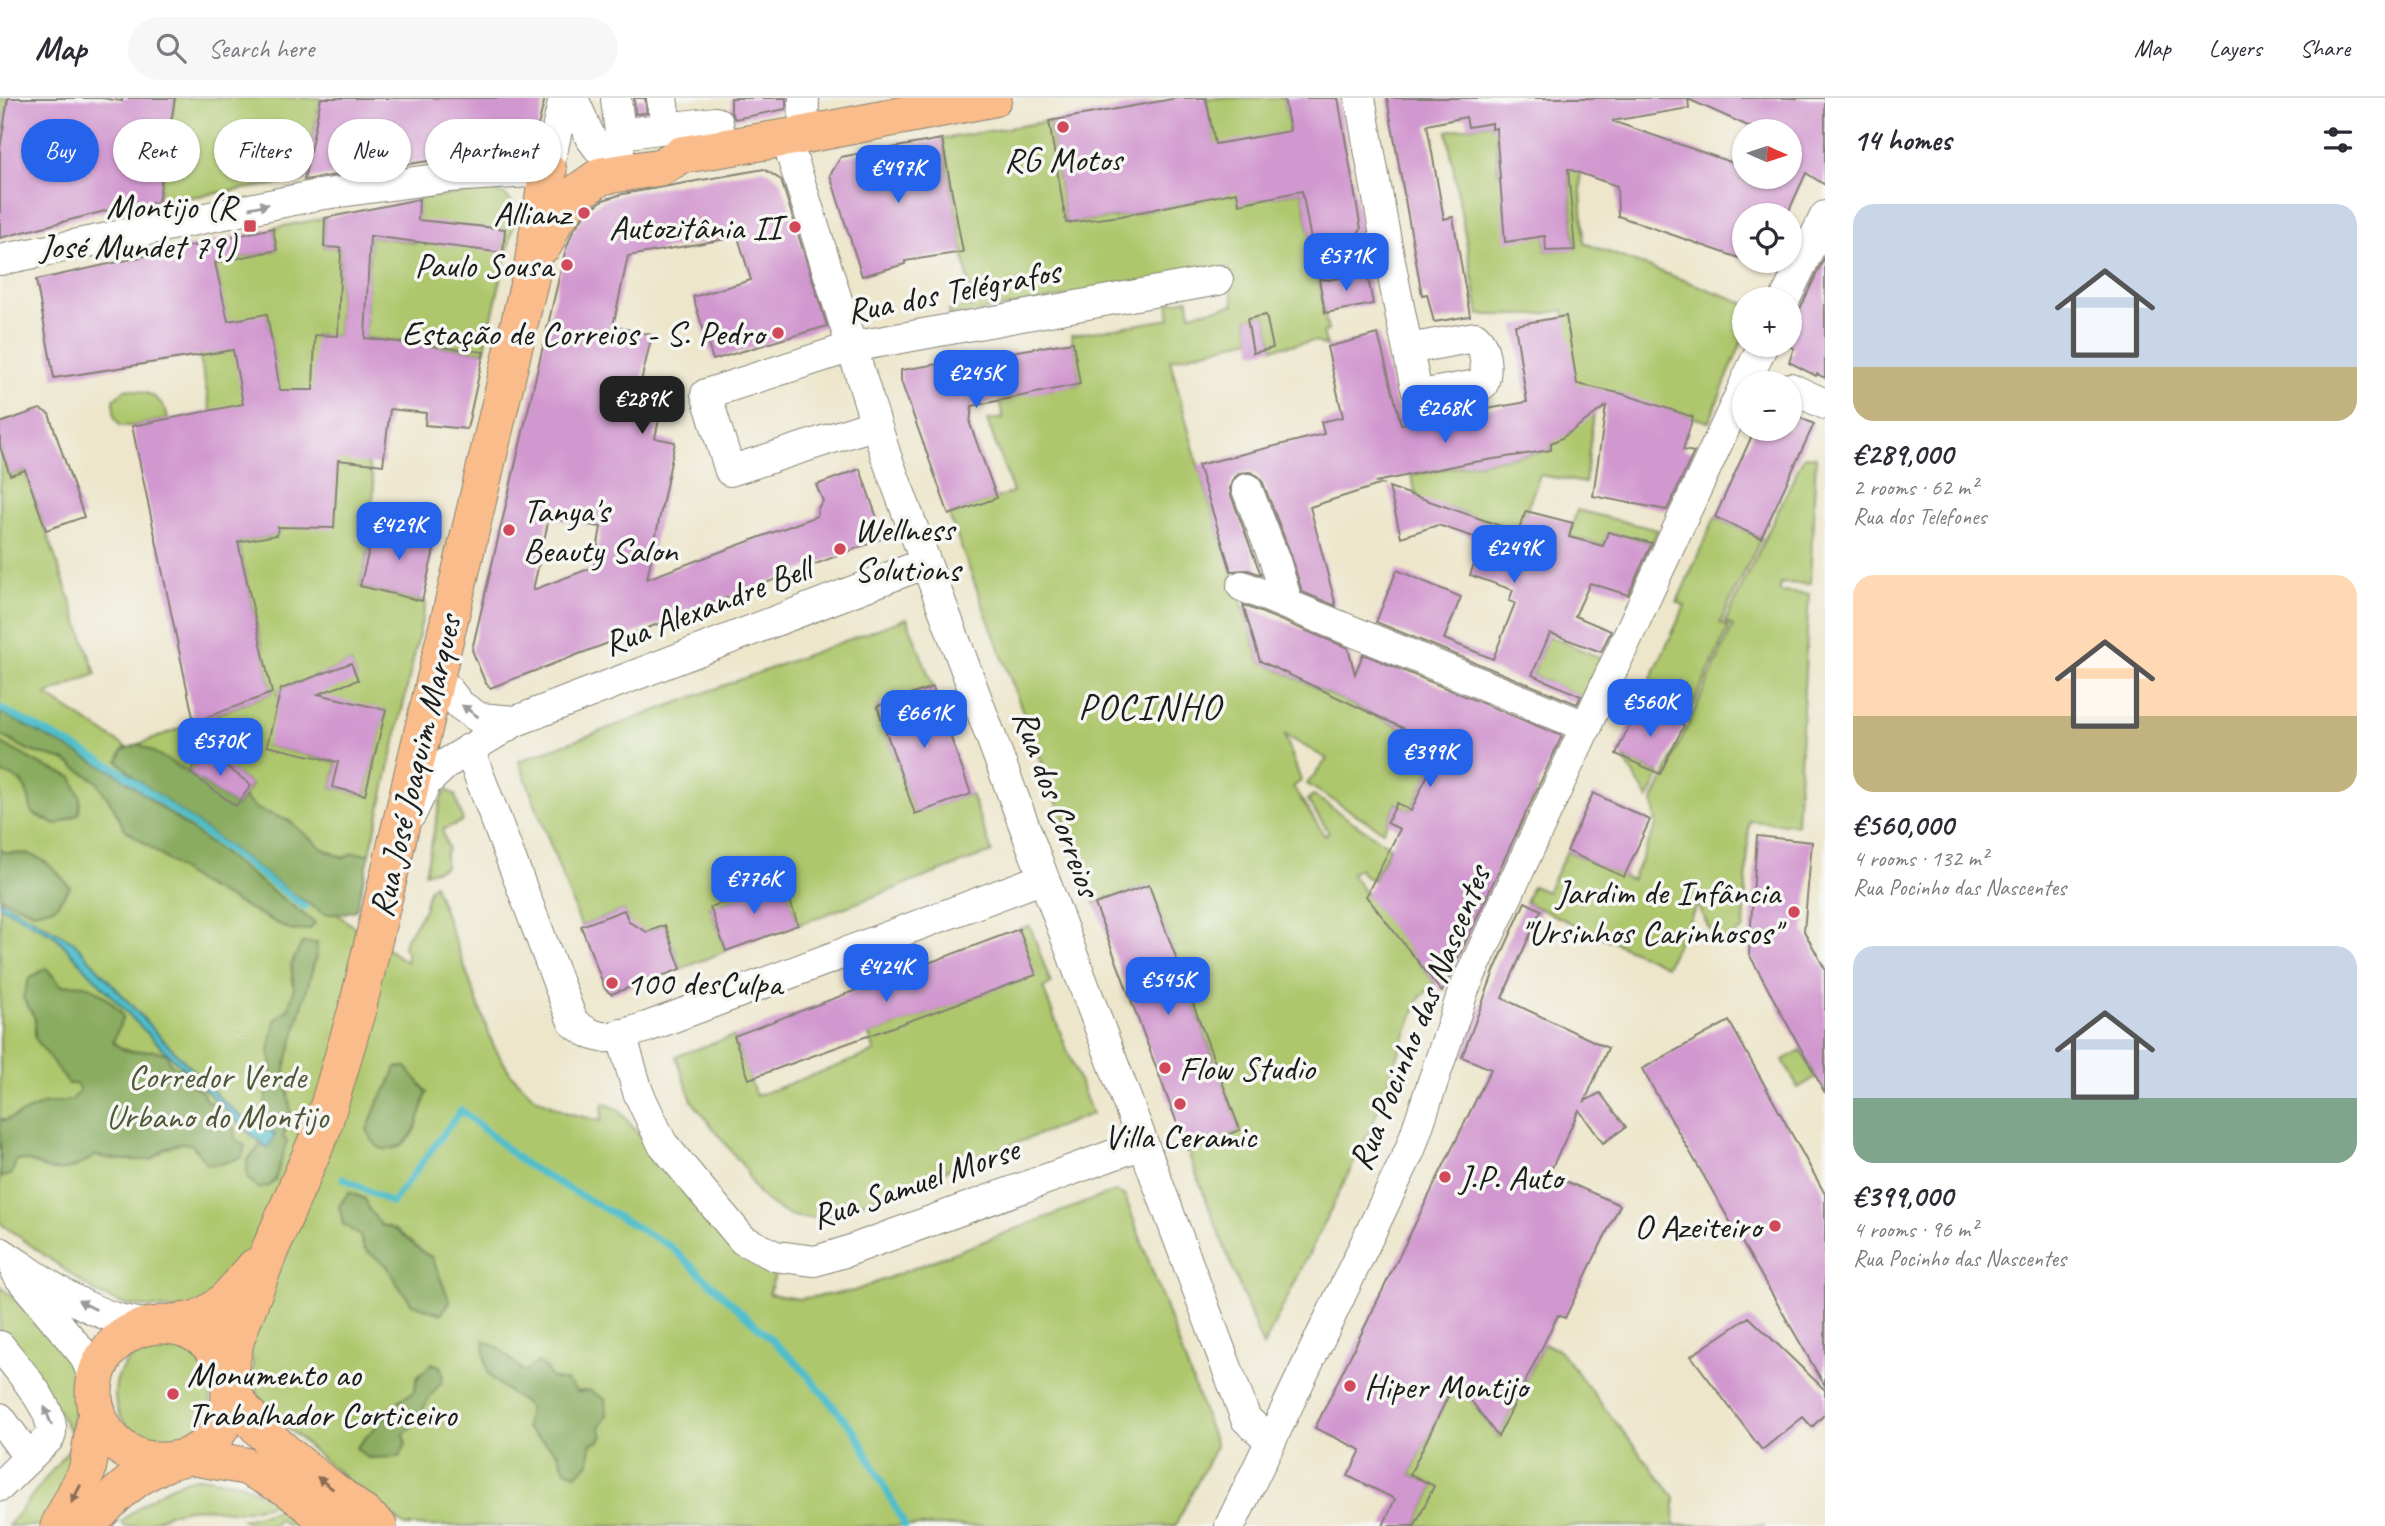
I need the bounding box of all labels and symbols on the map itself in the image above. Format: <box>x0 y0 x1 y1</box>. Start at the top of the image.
marker: RG Motos <box>1055 119 1071 135</box>
north arrow <box>1732 119 1802 189</box>
place label: RG Motos <box>1004 137 1125 182</box>
pin: €497K <box>849 146 947 205</box>
place label: Montijo (R José Mundet 79) <box>38 184 240 269</box>
place label: Allianz <box>493 191 574 236</box>
one-way arrow <box>248 201 270 212</box>
marker: Allianz <box>576 205 592 221</box>
place label: Autozitânia II <box>609 205 788 250</box>
marker: Montijo (R José Mundet 79) <box>242 218 258 234</box>
marker: Autozitânia II <box>787 219 803 235</box>
pin: €571K <box>1297 234 1395 293</box>
place label: Paulo Sousa <box>415 243 556 288</box>
street label: Rua dos Telégrafos <box>843 248 1066 334</box>
marker: Paulo Sousa <box>559 257 575 273</box>
place label: Estação de Correios - S. Pedro <box>402 311 768 356</box>
marker: Estação de Correios - S. Pedro <box>770 325 786 341</box>
pin: €245K <box>927 350 1025 410</box>
pin: €289K <box>593 376 691 436</box>
pin: €268K <box>1396 386 1494 445</box>
place label: Tanya's Beauty Salon <box>523 488 679 573</box>
pin: €429K <box>350 503 448 562</box>
place label: Wellness Solutions <box>854 507 963 592</box>
marker: Tanya's Beauty Salon <box>501 522 517 538</box>
pin: €249K <box>1465 526 1563 585</box>
marker: Wellness Solutions <box>832 541 848 557</box>
street label: Rua Alexandre Bell <box>597 544 823 666</box>
street label: Rua José Joaquim Marques <box>358 608 472 921</box>
pin: €560K <box>1601 680 1699 739</box>
district label: POCINHO <box>1078 683 1224 730</box>
pin: €661K <box>875 690 973 750</box>
street label: Rua dos Correios <box>1002 703 1113 906</box>
one-way arrow <box>461 704 479 718</box>
pin: €570K <box>171 718 269 778</box>
pin: €399K <box>1381 730 1479 789</box>
pin: €776K <box>705 856 803 916</box>
street label: Rua Pocinho das Nascentes <box>1337 857 1502 1177</box>
place label: Jardim de Infância "Ursinhos Carinhosos" <box>1520 870 1787 955</box>
marker: Jardim de Infância "Ursinhos Carinhosos" <box>1786 904 1802 920</box>
pin: €424K <box>837 944 935 1004</box>
pin: €545K <box>1119 958 1217 1017</box>
place label: 100 desCulpa <box>626 961 784 1006</box>
marker: 100 desCulpa <box>604 975 620 991</box>
place label: Flow Studio <box>1179 1046 1316 1091</box>
park label: Corredor Verde Urbano do Montijo <box>106 1054 330 1139</box>
marker: Flow Studio <box>1157 1060 1173 1076</box>
marker: Villa Ceramic <box>1172 1096 1188 1112</box>
place label: Villa Ceramic <box>1104 1114 1258 1159</box>
street label: Rua Samuel Morse <box>805 1126 1027 1239</box>
place label: J.P. Auto <box>1457 1155 1566 1200</box>
marker: J.P. Auto <box>1437 1169 1453 1185</box>
place label: O Azeiteiro <box>1634 1204 1765 1249</box>
marker: O Azeiteiro <box>1767 1218 1783 1234</box>
one-way arrow <box>77 1299 97 1310</box>
place label: Monumento ao Trabalhador Corticeiro <box>187 1352 458 1437</box>
place label: Hiper Montijo <box>1364 1364 1531 1409</box>
marker: Hiper Montijo <box>1342 1378 1358 1394</box>
marker: Monumento ao Trabalhador Corticeiro <box>165 1386 181 1402</box>
one-way arrow <box>42 1405 53 1426</box>
one-way arrow <box>316 1477 334 1491</box>
one-way arrow <box>70 1484 82 1504</box>

